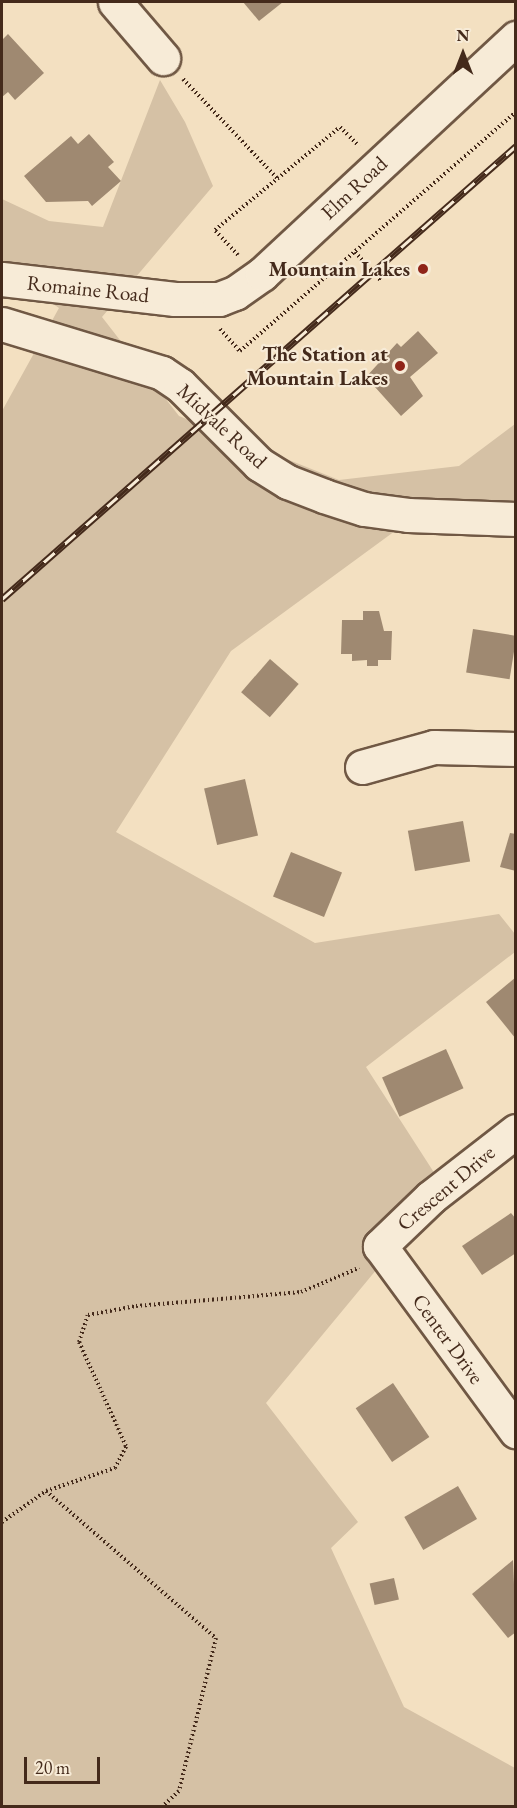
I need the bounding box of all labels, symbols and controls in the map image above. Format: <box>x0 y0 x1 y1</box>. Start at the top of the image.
north arrow <box>433 24 493 84</box>
text: N <box>457 25 469 46</box>
street label: Elm Road <box>316 151 392 225</box>
place label: Mountain Lakes <box>269 256 410 282</box>
marker: Mountain Lakes <box>414 260 432 278</box>
street label: Romaine Road <box>26 270 150 308</box>
place label: The Station at Mountain Lakes <box>247 341 388 391</box>
marker: The Station at Mountain Lakes <box>393 359 407 373</box>
street label: Midvale Road <box>172 378 272 474</box>
street label: Crescent Drive <box>392 1140 500 1236</box>
street label: Center Drive <box>407 1289 489 1389</box>
scale bar <box>27 1745 104 1783</box>
text: 20 m <box>35 1756 70 1779</box>

